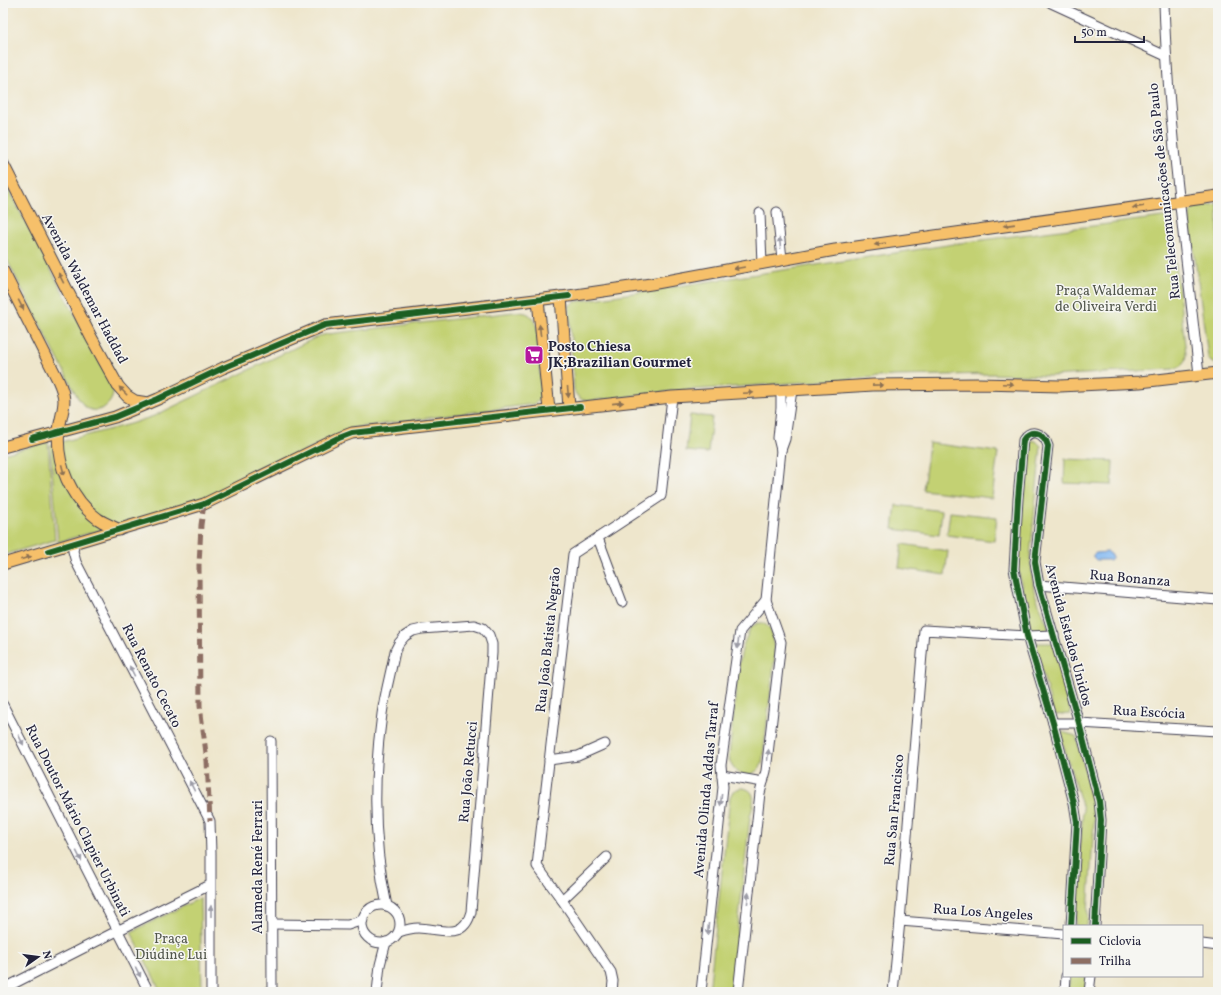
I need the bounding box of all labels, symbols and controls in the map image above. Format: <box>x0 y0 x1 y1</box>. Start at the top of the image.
scale bar <box>1075 18 1144 44</box>
text: 50 m <box>1081 25 1107 41</box>
street label: Rua Telecomunicações de São Paulo <box>1144 82 1186 300</box>
one-way arrow <box>1132 204 1144 210</box>
street label: Avenida Waldemar Haddad <box>36 211 132 368</box>
one-way arrow <box>1003 222 1015 228</box>
one-way arrow <box>776 237 783 249</box>
one-way arrow <box>874 241 887 247</box>
one-way arrow <box>732 265 745 271</box>
one-way arrow <box>58 272 64 283</box>
park label: Praça Waldemar de Oliveira Verdi <box>1055 282 1157 317</box>
one-way arrow <box>17 300 24 311</box>
one-way arrow <box>537 324 544 336</box>
place label: Posto Chiesa JK;Brazilian Gourmet <box>547 338 691 373</box>
supermarket icon: Posto Chiesa JK;Brazilian Gourmet <box>523 344 545 366</box>
one-way arrow <box>1002 381 1014 388</box>
one-way arrow <box>872 382 885 388</box>
one-way arrow <box>118 386 128 396</box>
one-way arrow <box>565 386 571 398</box>
one-way arrow <box>742 389 754 396</box>
one-way arrow <box>612 400 624 406</box>
one-way arrow <box>61 464 67 476</box>
one-way arrow <box>20 555 32 561</box>
street label: Avenida Estados Unidos <box>1040 562 1096 708</box>
street label: Rua João Batista Negrão <box>532 566 566 714</box>
street label: Rua Bonanza <box>1089 566 1171 592</box>
street label: Rua Renato Cecato <box>117 621 185 731</box>
one-way arrow <box>735 637 741 649</box>
one-way arrow <box>129 665 135 676</box>
street label: Avenida Olinda Addas Tarraf <box>690 700 724 879</box>
street label: Rua Escócia <box>1112 702 1186 724</box>
street label: Rua João Retucci <box>455 720 483 824</box>
street label: Rua Doutor Mário Clapier Urbinati <box>20 722 134 920</box>
one-way arrow <box>17 734 24 746</box>
one-way arrow <box>765 749 771 761</box>
street label: Rua San Francisco <box>881 753 909 867</box>
one-way arrow <box>189 780 195 792</box>
one-way arrow <box>718 794 725 806</box>
street label: Alameda René Ferrari <box>249 800 268 934</box>
one-way arrow <box>76 850 82 862</box>
one-way arrow <box>745 892 751 904</box>
street label: Rua Los Angeles <box>932 900 1034 926</box>
one-way arrow <box>208 904 214 917</box>
one-way arrow <box>704 923 711 935</box>
legend <box>1063 925 1203 977</box>
park label: Praça Diúdine Lui <box>135 930 207 965</box>
text: Ciclovia <box>1099 934 1141 950</box>
north arrow <box>18 937 58 977</box>
text: N <box>38 949 54 961</box>
text: Trilha <box>1099 954 1131 970</box>
one-way arrow <box>135 966 141 978</box>

